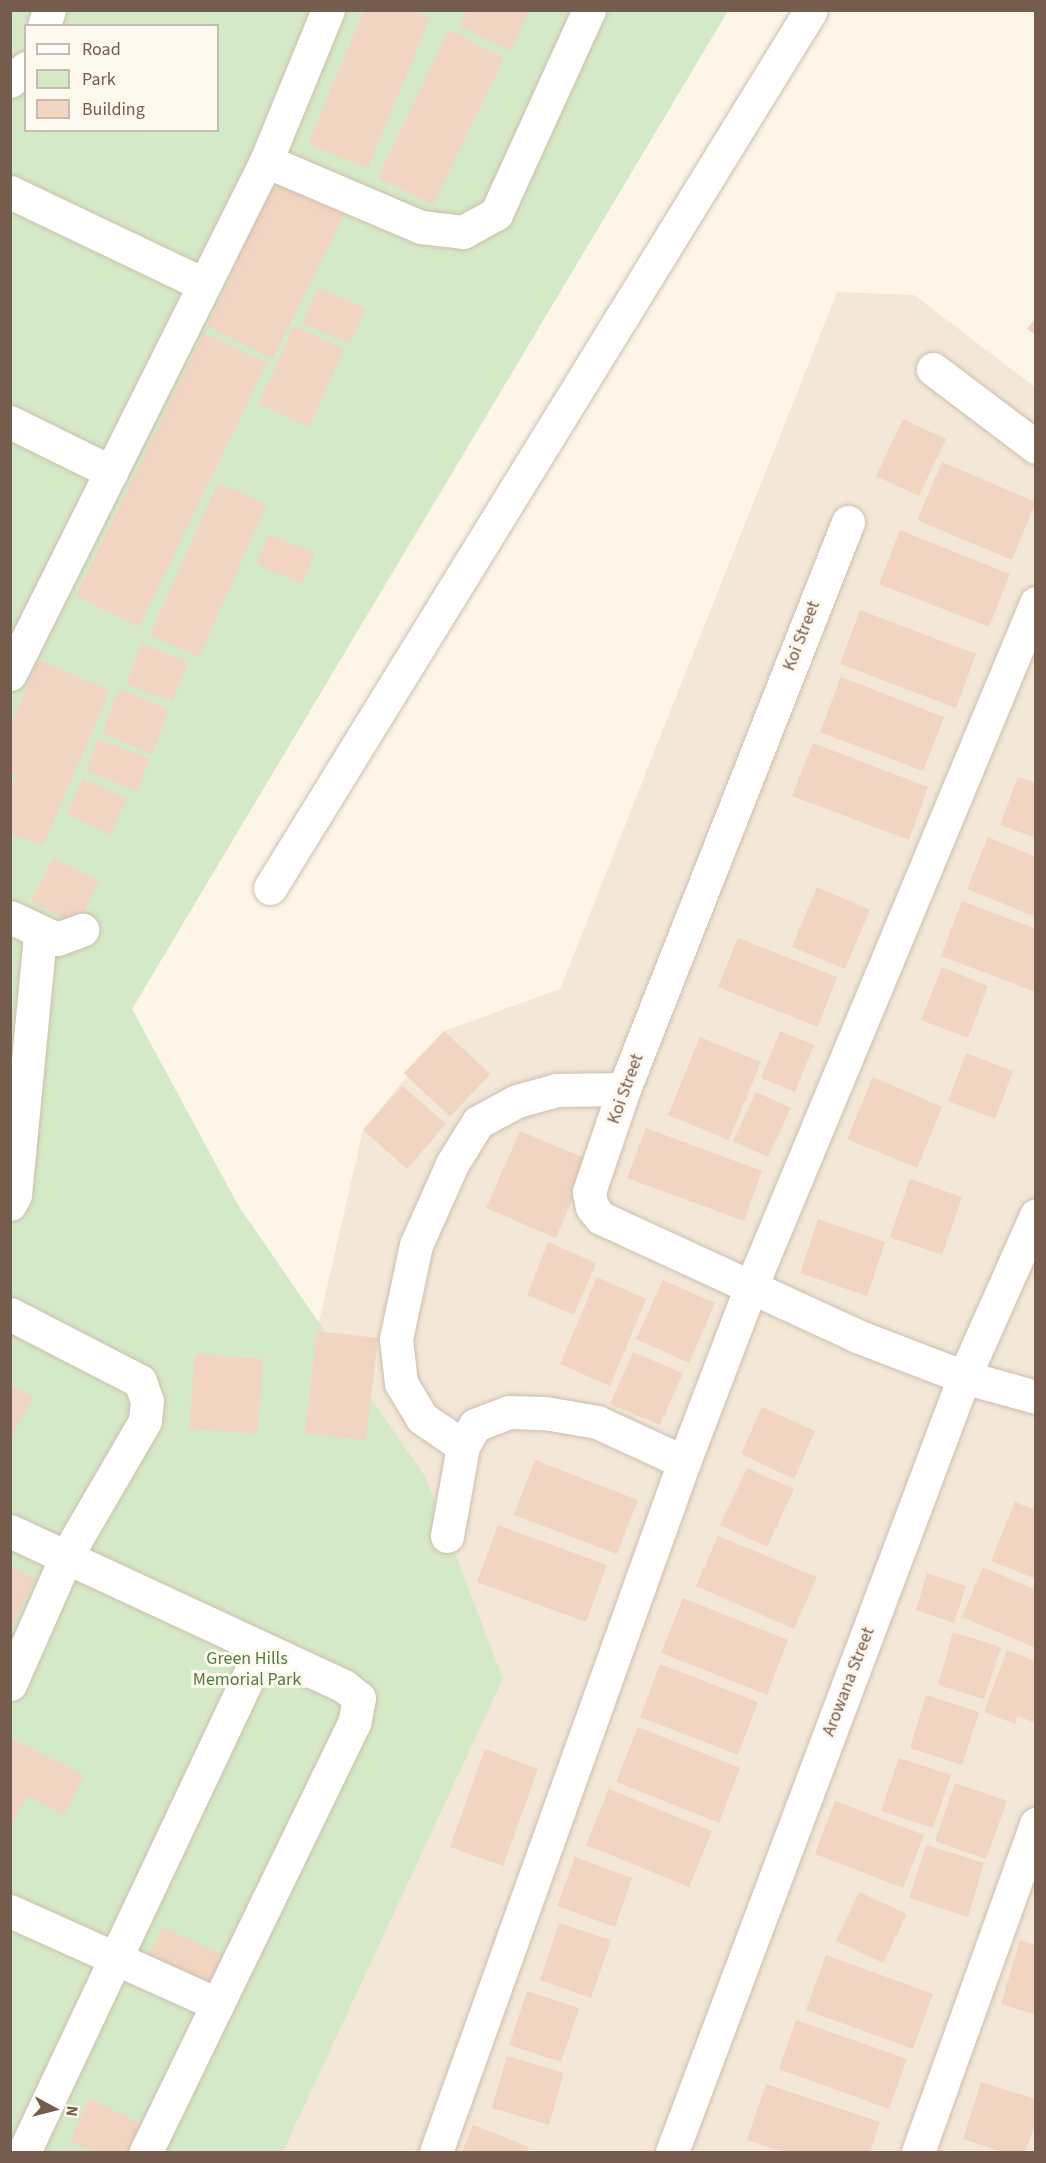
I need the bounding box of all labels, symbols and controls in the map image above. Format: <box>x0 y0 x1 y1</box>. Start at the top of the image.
legend <box>24 24 219 132</box>
text: Road <box>82 37 121 62</box>
text: Park <box>82 67 116 92</box>
text: Building <box>82 97 145 122</box>
street label: Koi Street <box>779 598 825 674</box>
street label: Koi Street <box>603 1051 649 1127</box>
street label: Arowana Street <box>818 1624 880 1740</box>
park label: Green Hills Memorial Park <box>193 1649 301 1692</box>
north arrow <box>24 2079 84 2139</box>
text: N <box>60 2105 83 2118</box>

